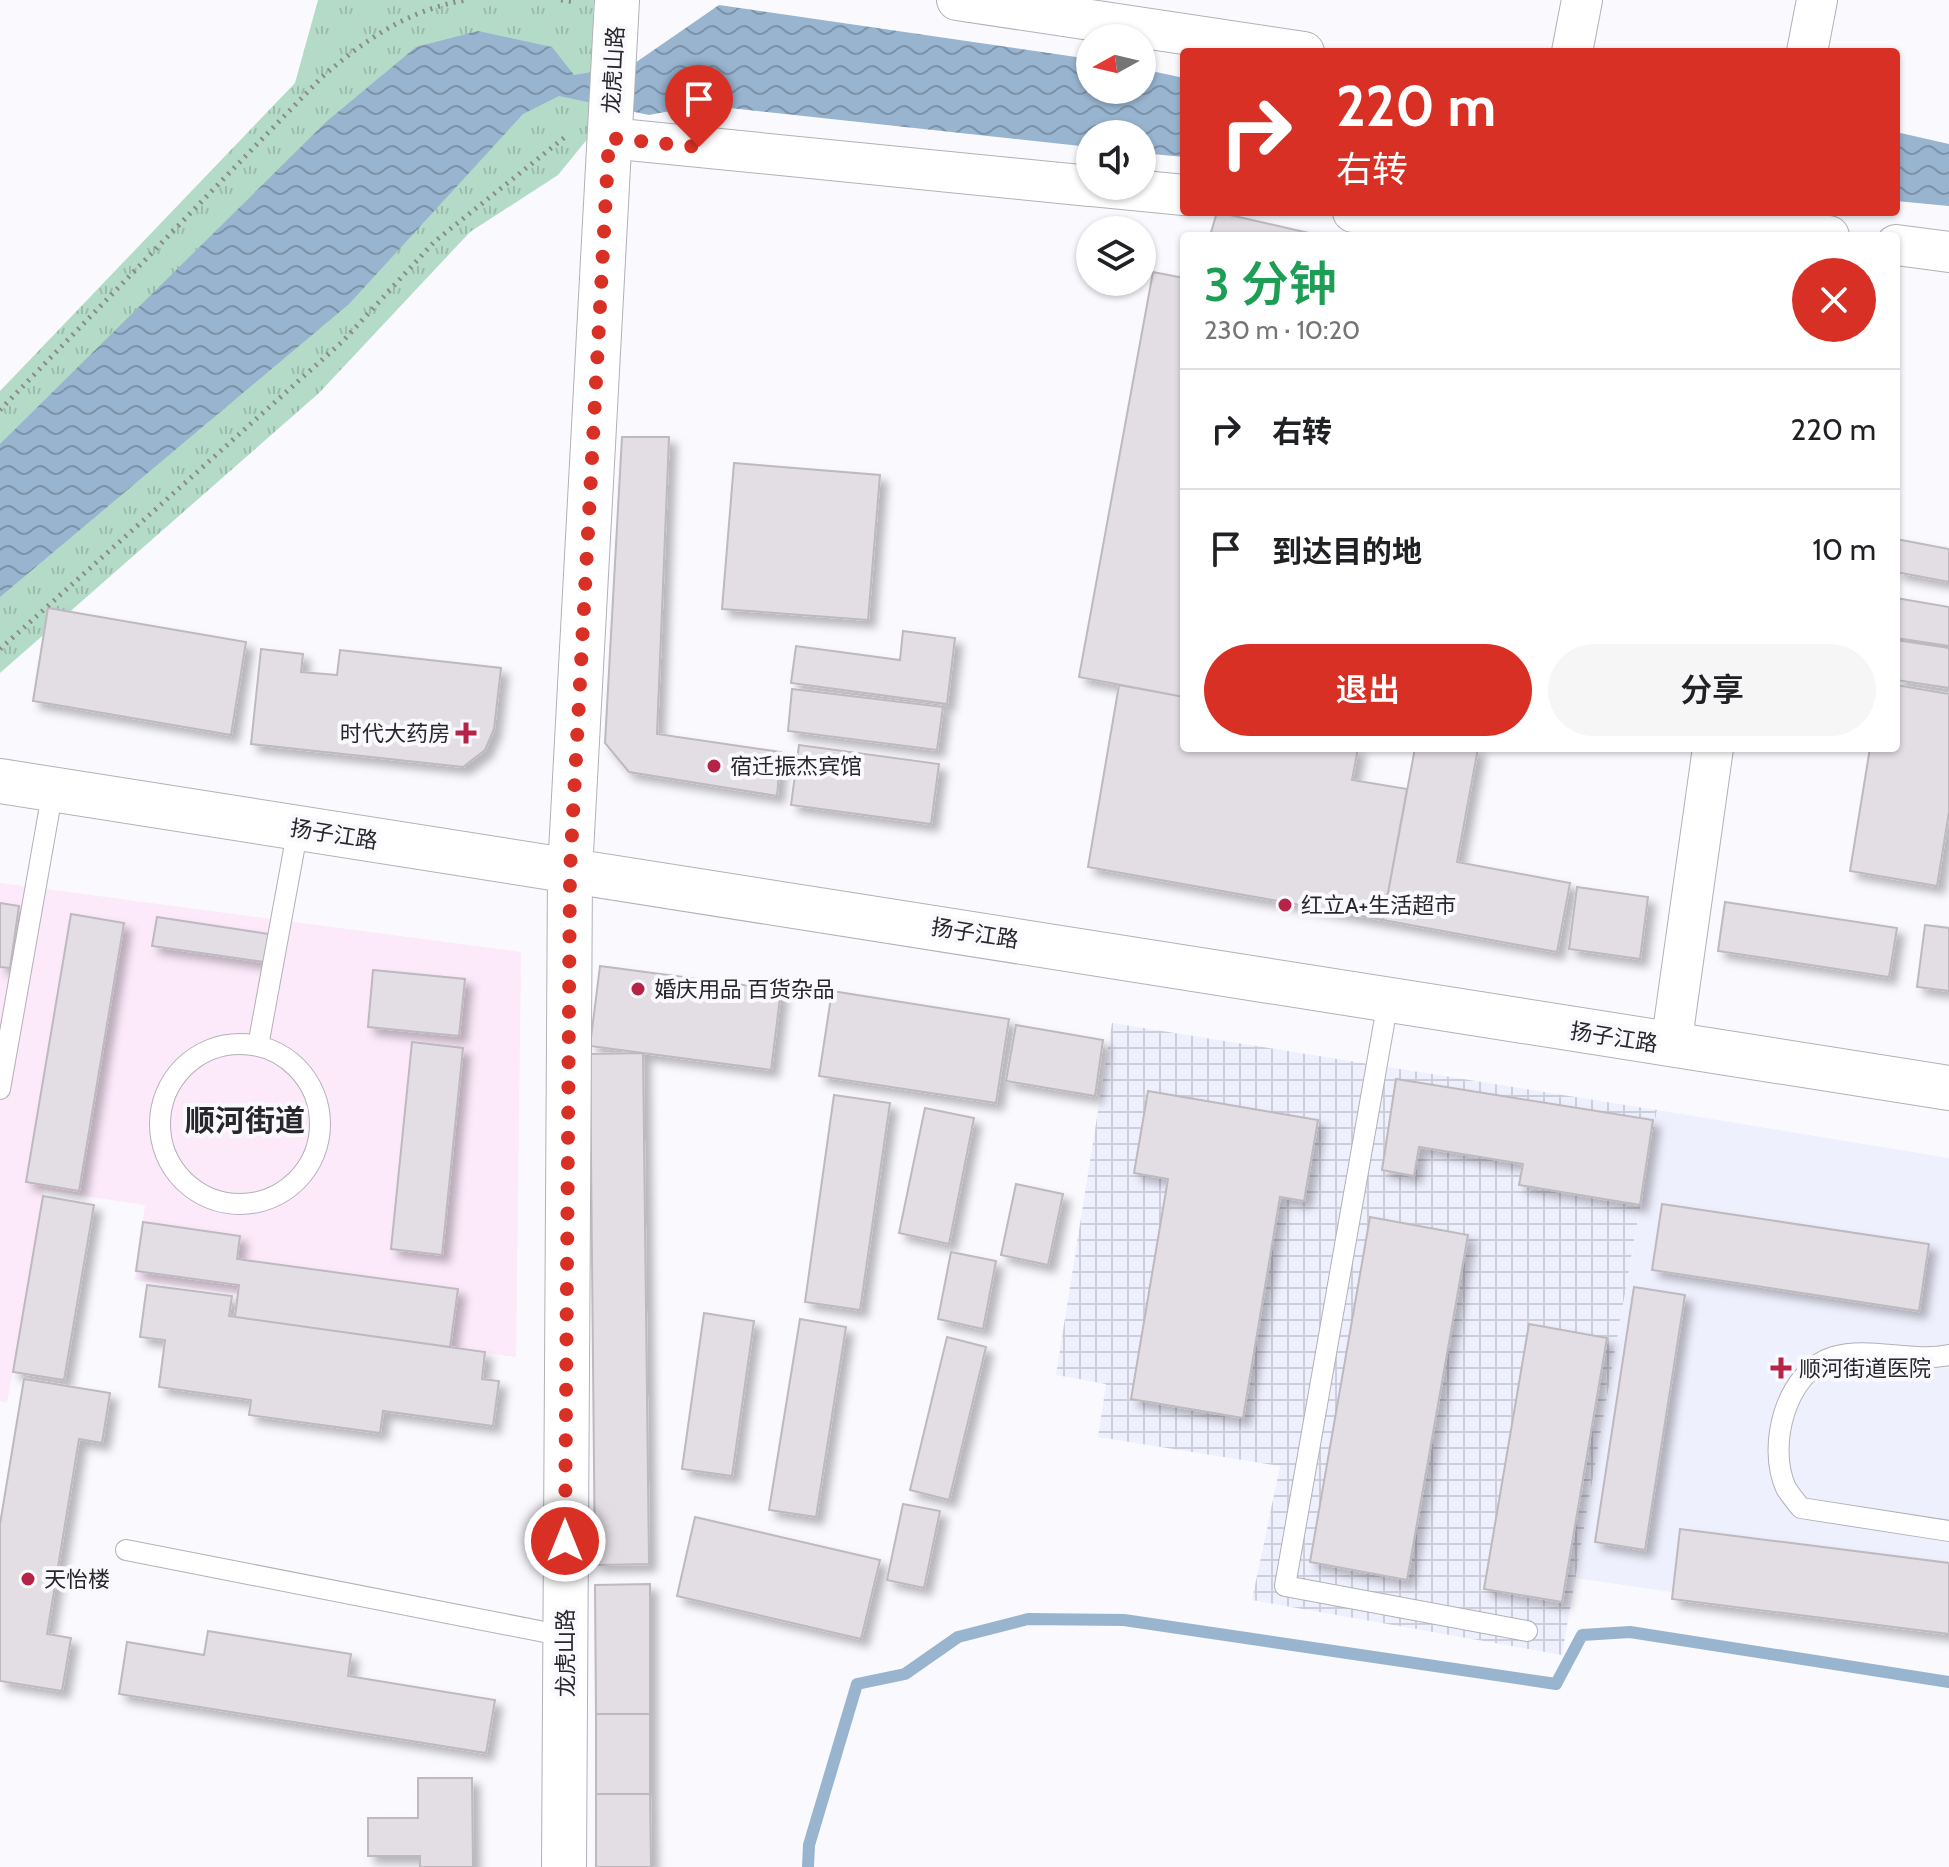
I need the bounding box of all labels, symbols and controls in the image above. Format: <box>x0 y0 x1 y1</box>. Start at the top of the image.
north arrow <box>1076 24 1156 104</box>
map controls <box>1076 24 1156 296</box>
street label: 龙虎山路 <box>598 25 629 115</box>
pin <box>665 65 733 147</box>
text: 220 m <box>1336 72 1496 140</box>
icon: arrive <box>677 77 721 121</box>
icon: right <box>1204 80 1308 184</box>
button: sound <box>1076 120 1156 200</box>
text: 右转 <box>1336 147 1408 191</box>
button: layers <box>1076 216 1156 296</box>
text: 3 分钟 <box>1204 255 1337 313</box>
button: close <box>1792 258 1876 342</box>
text: 230 m · 10:20 <box>1204 314 1360 346</box>
icon: right <box>1204 407 1248 451</box>
text: 220 m <box>1791 411 1876 448</box>
text: 右转 <box>1272 413 1332 450</box>
icon: arrive <box>1204 527 1248 571</box>
text: 10 m <box>1812 531 1876 568</box>
text: 到达目的地 <box>1272 533 1422 570</box>
button: 退出 <box>1204 644 1532 736</box>
button: 分享 <box>1548 644 1876 736</box>
place label: 时代大药房 <box>340 720 450 747</box>
marker: 时代大药房 <box>457 724 475 742</box>
place label: 宿迁振杰宾馆 <box>730 753 862 780</box>
marker: 宿迁振杰宾馆 <box>705 757 723 775</box>
street label: 扬子江路 <box>288 814 379 855</box>
place label: 红立A+生活超市 <box>1301 892 1456 919</box>
marker: 红立A+生活超市 <box>1276 896 1294 914</box>
street label: 扬子江路 <box>929 913 1020 954</box>
place label: 婚庆用品 百货杂品 <box>654 976 835 1003</box>
marker: 婚庆用品 百货杂品 <box>629 980 647 998</box>
street label: 扬子江路 <box>1568 1017 1659 1058</box>
district label: 顺河街道 <box>185 1102 305 1139</box>
place label: 顺河街道医院 <box>1799 1355 1931 1382</box>
marker: 顺河街道医院 <box>1770 1357 1792 1379</box>
position arrow <box>523 1499 607 1583</box>
place label: 天怡楼 <box>44 1566 110 1593</box>
marker: 天怡楼 <box>19 1570 37 1588</box>
street label: 龙虎山路 <box>552 1609 579 1697</box>

